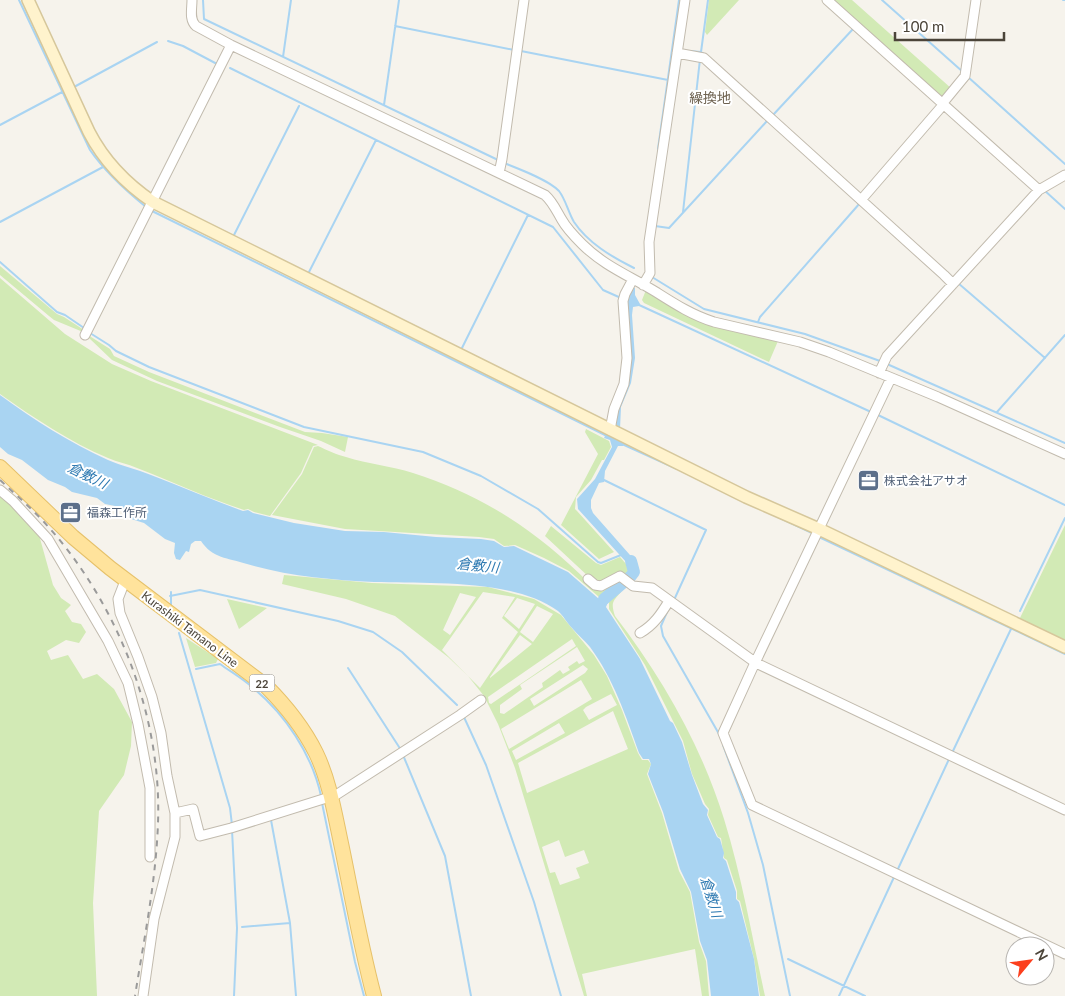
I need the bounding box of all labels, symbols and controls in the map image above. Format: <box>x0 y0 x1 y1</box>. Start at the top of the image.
scale bar <box>895 10 1004 42</box>
text: 100 m <box>902 17 944 35</box>
district label: 繰換地 <box>689 89 731 106</box>
water label: 倉敷川 <box>65 458 112 493</box>
office icon: 株式会社アサオ <box>856 468 880 492</box>
place label: 株式会社アサオ <box>884 473 968 488</box>
office icon: 福森工作所 <box>59 500 83 524</box>
place label: 福森工作所 <box>87 505 147 520</box>
water label: 倉敷川 <box>456 554 502 576</box>
street label: Kurashiki Tamano Line <box>139 588 241 670</box>
road number: 22 <box>250 674 274 691</box>
water label: 倉敷川 <box>698 874 727 921</box>
north arrow <box>1005 936 1055 986</box>
text: N <box>1032 946 1052 963</box>

